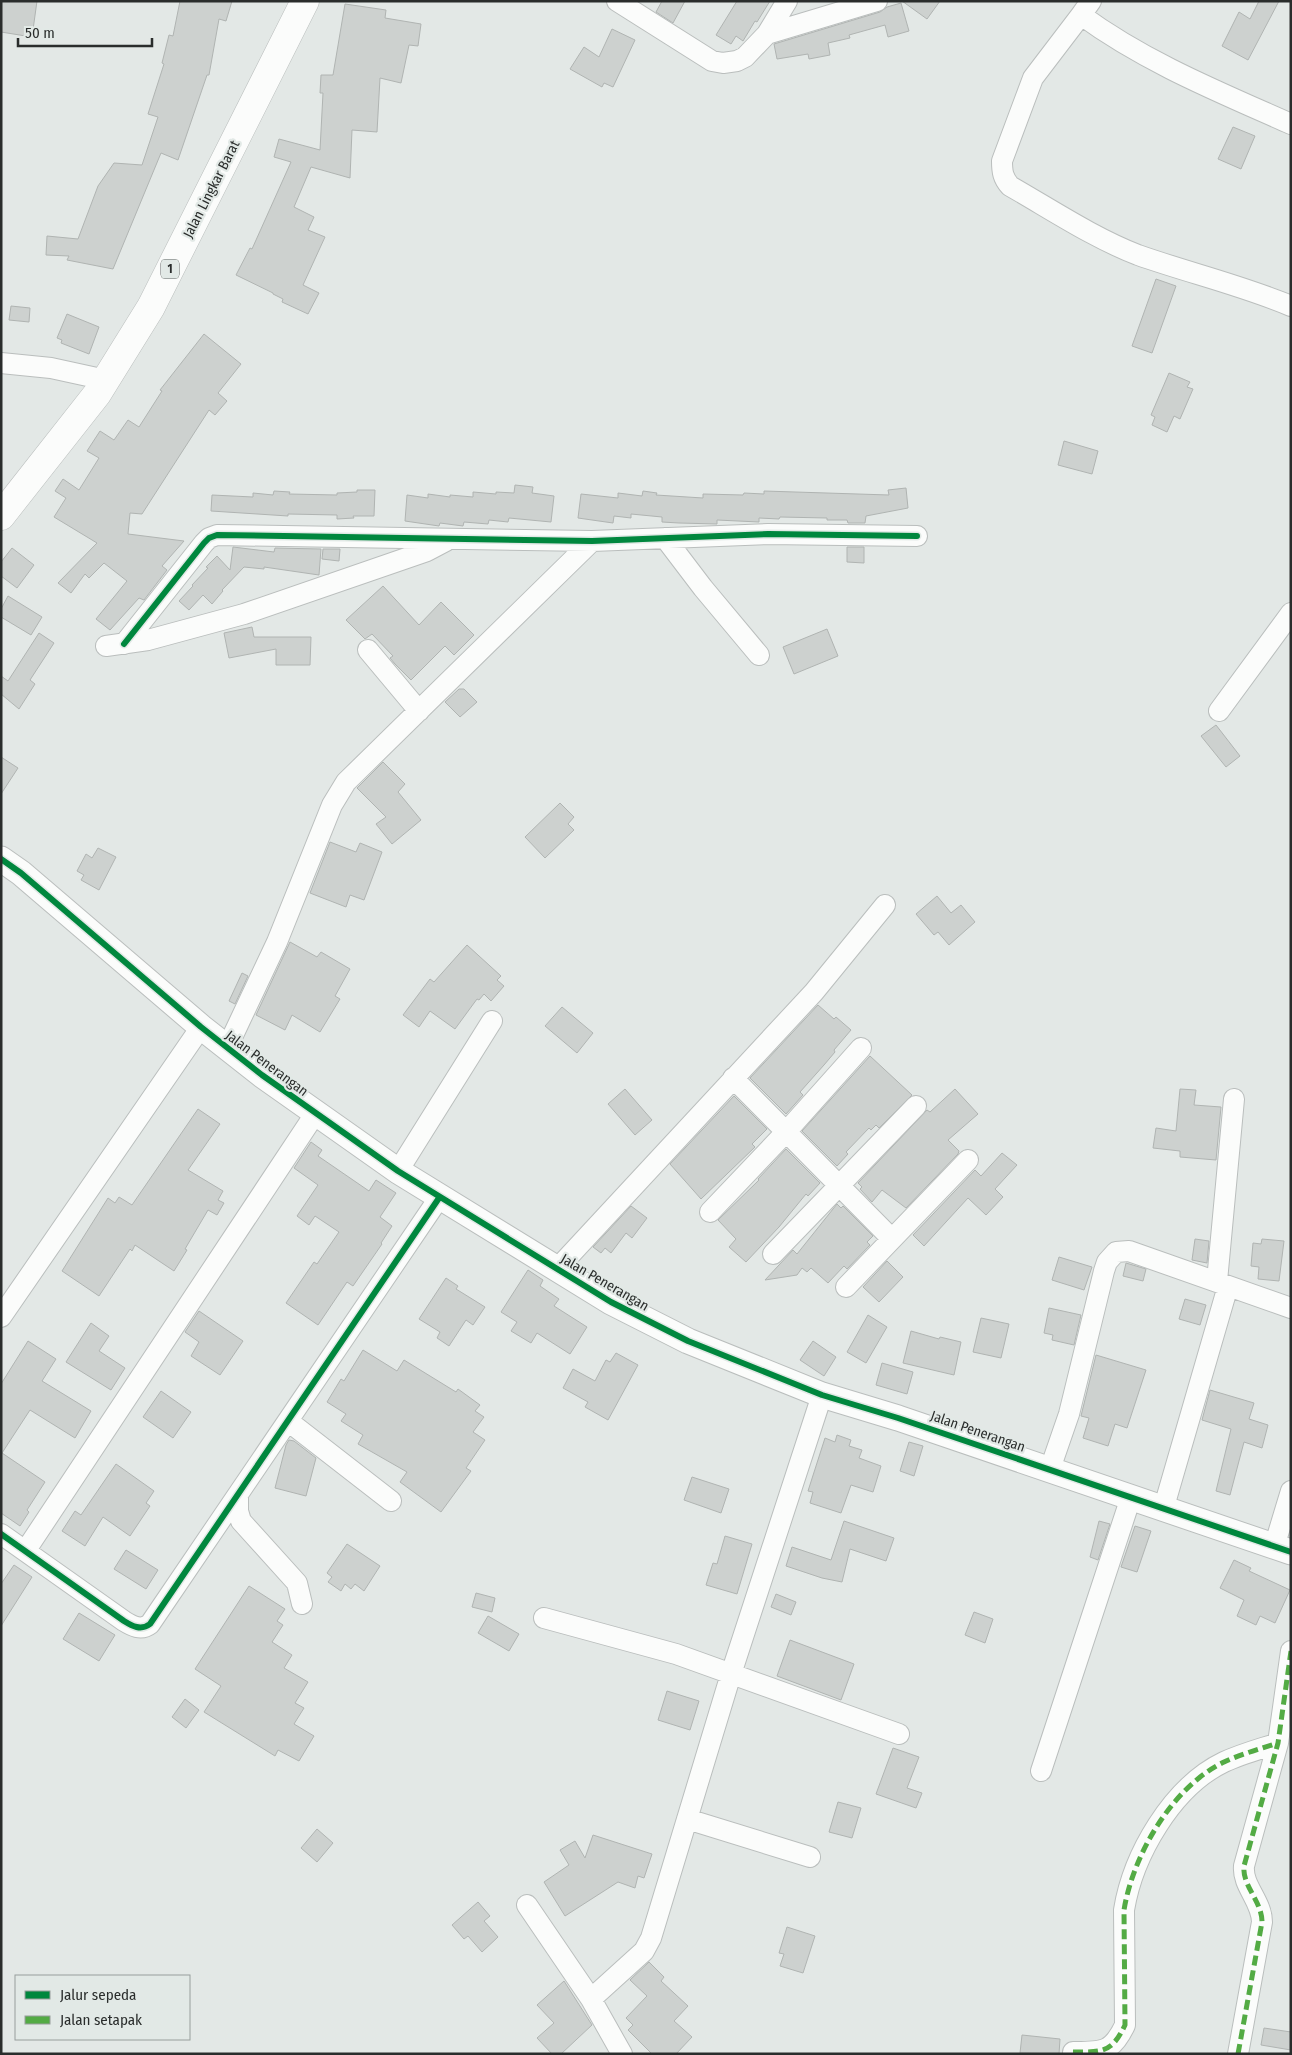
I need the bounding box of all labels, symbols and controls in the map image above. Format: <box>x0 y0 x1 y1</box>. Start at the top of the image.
scale bar <box>18 15 151 47</box>
text: 50 m <box>25 24 55 42</box>
street label: Jalan Lingkar Barat <box>180 137 244 241</box>
road number: 1 <box>161 260 179 278</box>
street label: Jalan Penerangan <box>222 1027 311 1100</box>
street label: Jalan Penerangan <box>558 1250 652 1315</box>
street label: Jalan Penerangan <box>928 1407 1027 1456</box>
legend <box>15 1975 190 2040</box>
text: Jalur sepeda <box>60 1986 136 2004</box>
text: Jalan setapak <box>60 2011 142 2029</box>

